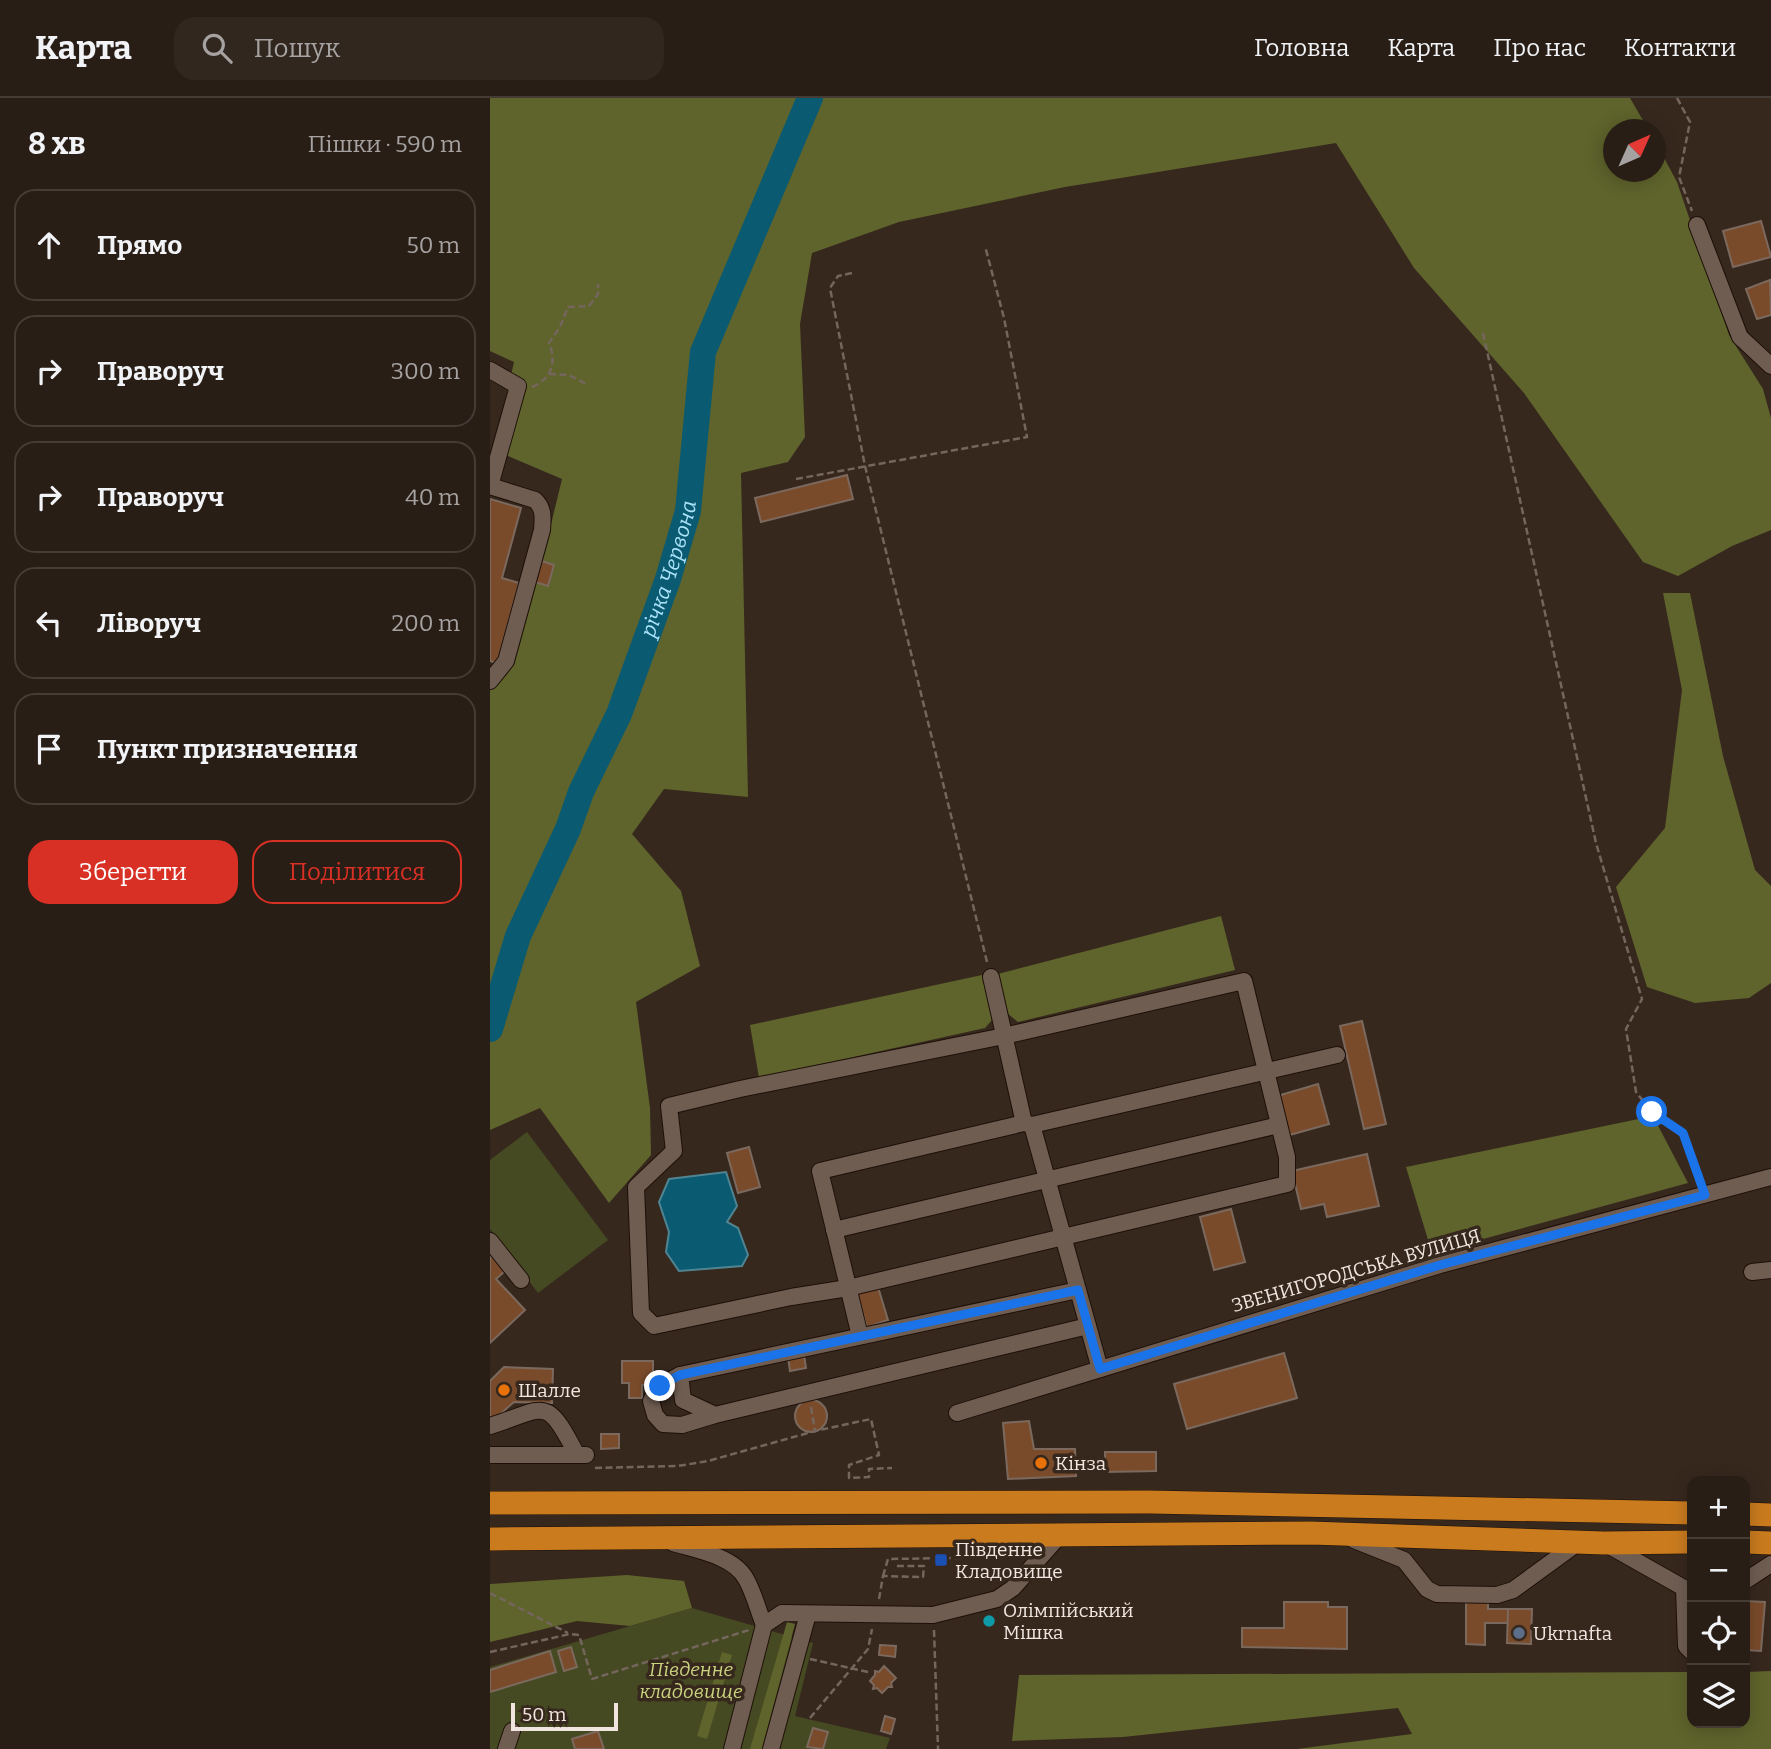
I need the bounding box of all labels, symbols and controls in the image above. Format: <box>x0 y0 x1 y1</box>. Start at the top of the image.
search box <box>174 17 664 80</box>
text: Карта <box>35 28 132 68</box>
icon: search <box>198 29 236 67</box>
text: Пошук <box>254 33 340 64</box>
text: Головна <box>1254 34 1349 62</box>
text: Карта <box>1387 34 1455 62</box>
text: Про нас <box>1493 34 1586 62</box>
text: Контакти <box>1624 34 1736 62</box>
north arrow <box>1603 119 1666 182</box>
text: 8 хв <box>28 126 85 162</box>
text: Пішки · 590 m <box>308 130 462 158</box>
icon: ahead <box>30 226 68 264</box>
text: Прямо <box>97 230 182 261</box>
text: 50 m <box>406 231 460 259</box>
icon: right <box>30 352 68 390</box>
text: Праворуч <box>97 356 224 387</box>
text: 300 m <box>391 357 460 385</box>
icon: right <box>30 478 68 516</box>
text: Праворуч <box>97 482 224 513</box>
text: 40 m <box>405 483 460 511</box>
water label: річка Червона <box>634 499 702 643</box>
icon: left <box>30 604 68 642</box>
text: Ліворуч <box>97 608 201 639</box>
text: 200 m <box>391 609 460 637</box>
icon: arrive <box>30 730 68 768</box>
text: Пункт призначення <box>97 734 358 765</box>
button: Зберегти <box>28 840 238 904</box>
button: Поділитися <box>252 840 462 904</box>
route start <box>1636 1096 1667 1127</box>
street label: ЗВЕНИГОРОДСЬКА ВУЛИЦЯ <box>1229 1224 1483 1317</box>
route end <box>644 1370 675 1401</box>
place label: Шалле <box>518 1379 581 1402</box>
marker: Шалле <box>496 1382 512 1398</box>
place label: Кінза <box>1055 1452 1107 1475</box>
marker: Кінза <box>1033 1455 1049 1471</box>
map controls <box>1687 1476 1750 1728</box>
button: + <box>1687 1476 1750 1539</box>
place label: Південне Кладовище <box>955 1538 1063 1583</box>
button: − <box>1687 1539 1750 1602</box>
marker: Південне Кладовище <box>933 1552 949 1568</box>
place label: Олімпійський Мішка <box>1003 1599 1133 1644</box>
button: locate <box>1687 1602 1750 1665</box>
marker: Олімпійський Мішка <box>981 1613 997 1629</box>
place label: Ukrnafta <box>1533 1622 1613 1645</box>
marker: Ukrnafta <box>1511 1625 1527 1641</box>
park label: Південне кладовище <box>640 1658 743 1703</box>
button: layers <box>1687 1665 1750 1728</box>
scale bar <box>511 1700 618 1732</box>
text: 50 m <box>522 1703 566 1726</box>

